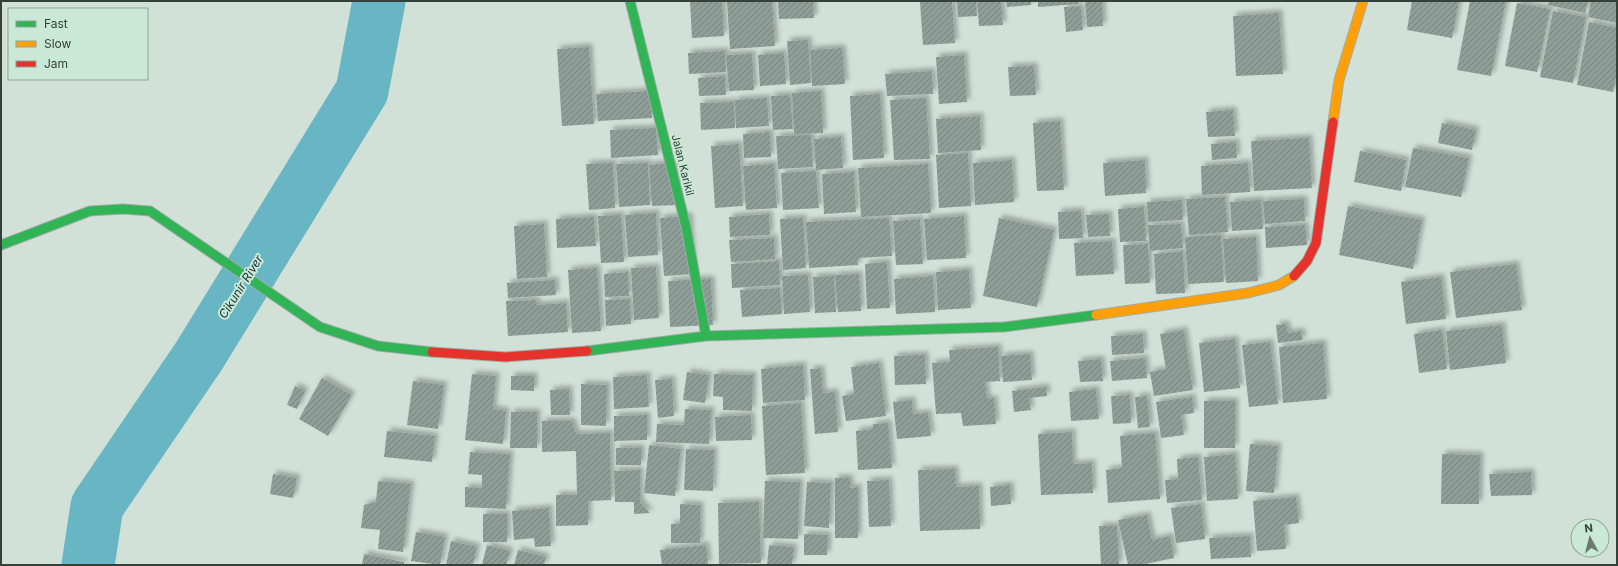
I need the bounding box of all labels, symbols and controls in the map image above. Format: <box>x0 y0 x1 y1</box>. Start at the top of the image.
legend <box>8 8 148 80</box>
text: Fast <box>44 16 68 31</box>
text: Slow <box>44 36 72 51</box>
text: Jam <box>44 56 68 71</box>
street label: Jalan Karikil <box>669 133 697 197</box>
water label: Cikunir River <box>215 252 266 321</box>
north arrow <box>1570 518 1610 558</box>
text: N <box>1584 521 1594 536</box>

